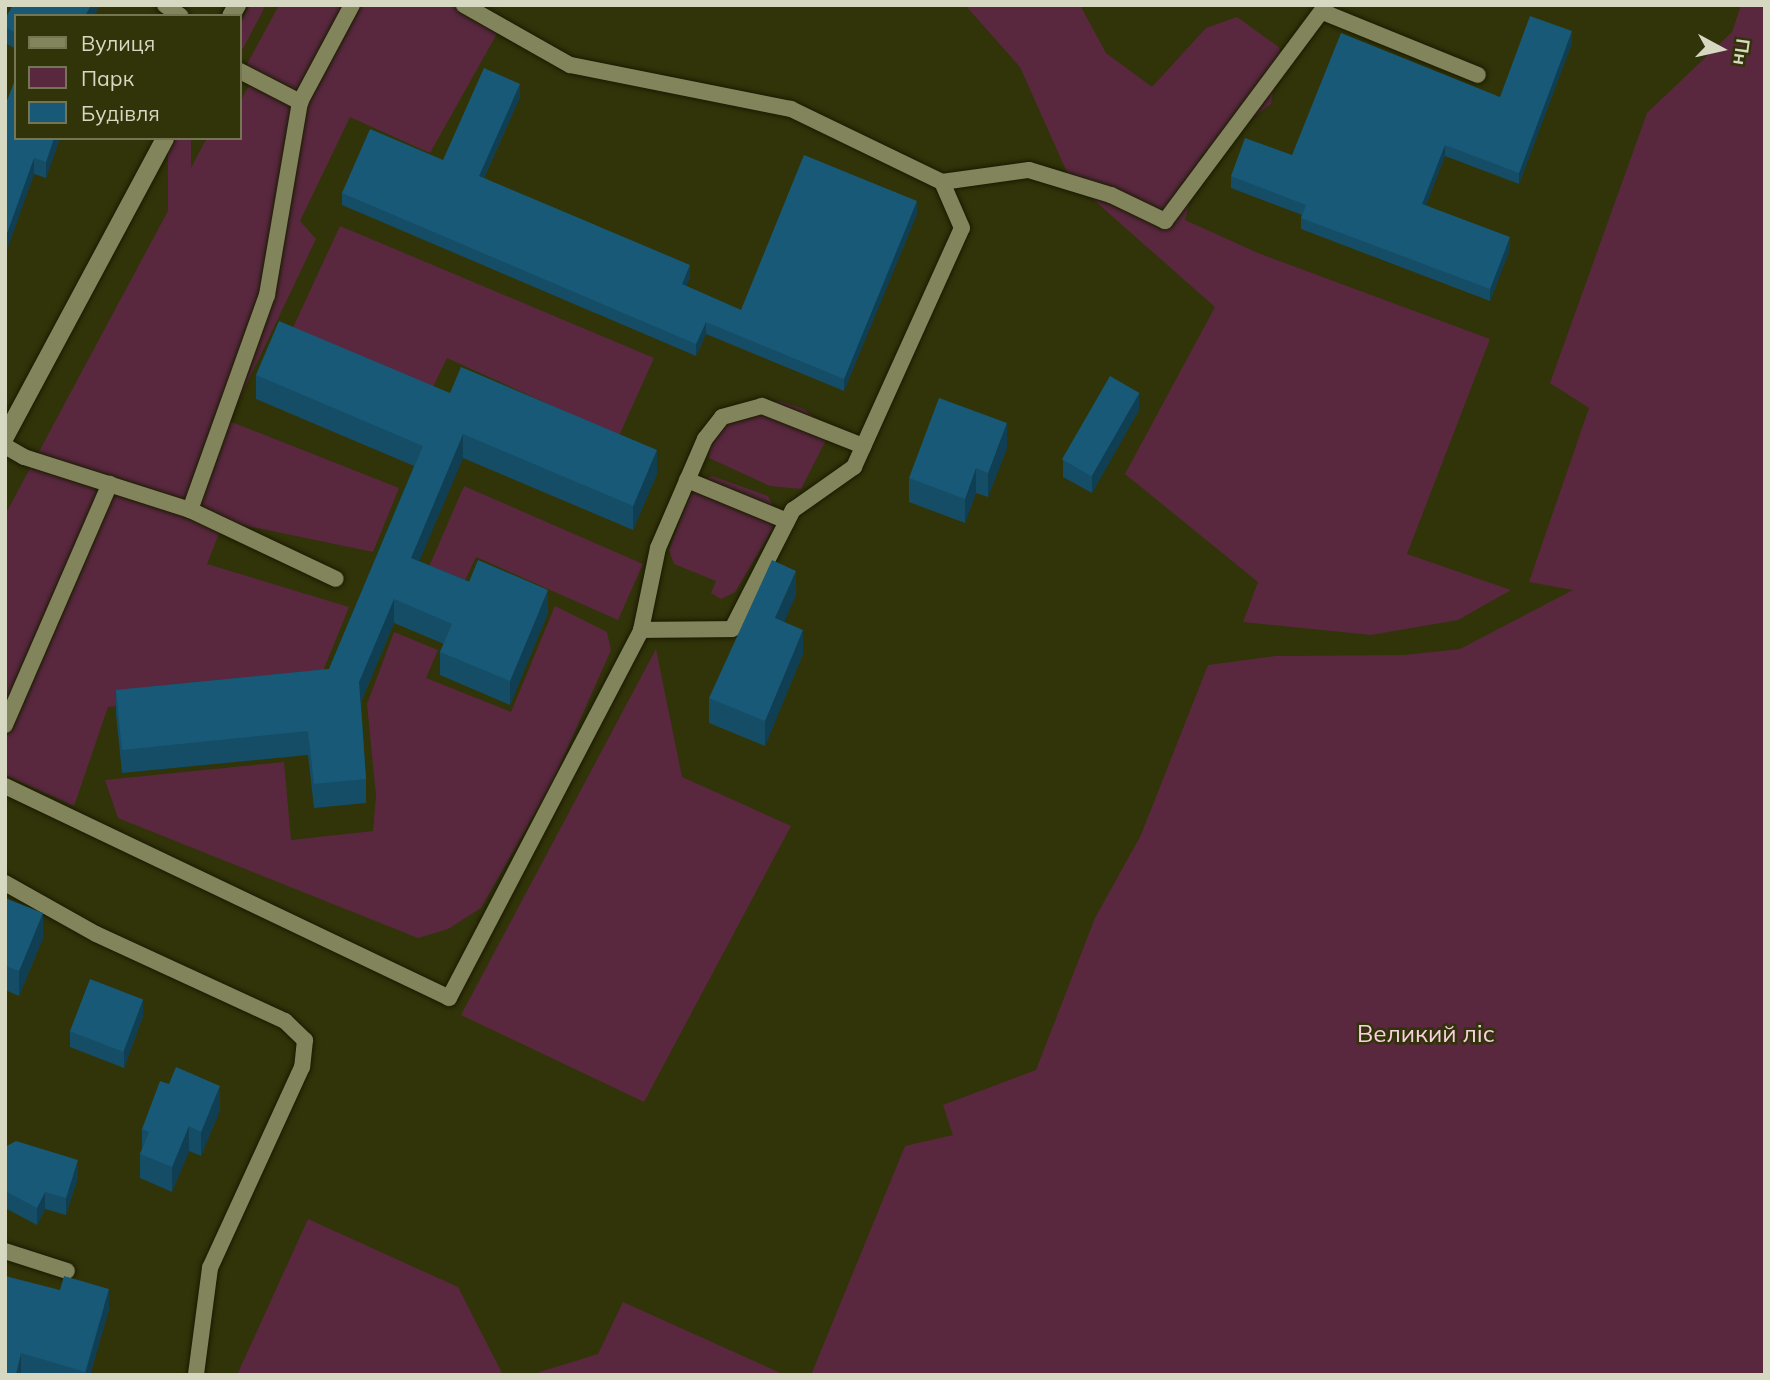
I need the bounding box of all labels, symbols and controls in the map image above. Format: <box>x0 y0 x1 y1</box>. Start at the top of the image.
legend <box>14 14 242 140</box>
north arrow <box>1686 14 1756 84</box>
text: Вулиця <box>81 30 155 56</box>
text: Пн <box>1728 37 1756 67</box>
text: Парк <box>81 65 134 91</box>
text: Будівля <box>81 100 160 126</box>
park label: Великий ліс <box>1357 1020 1495 1048</box>

